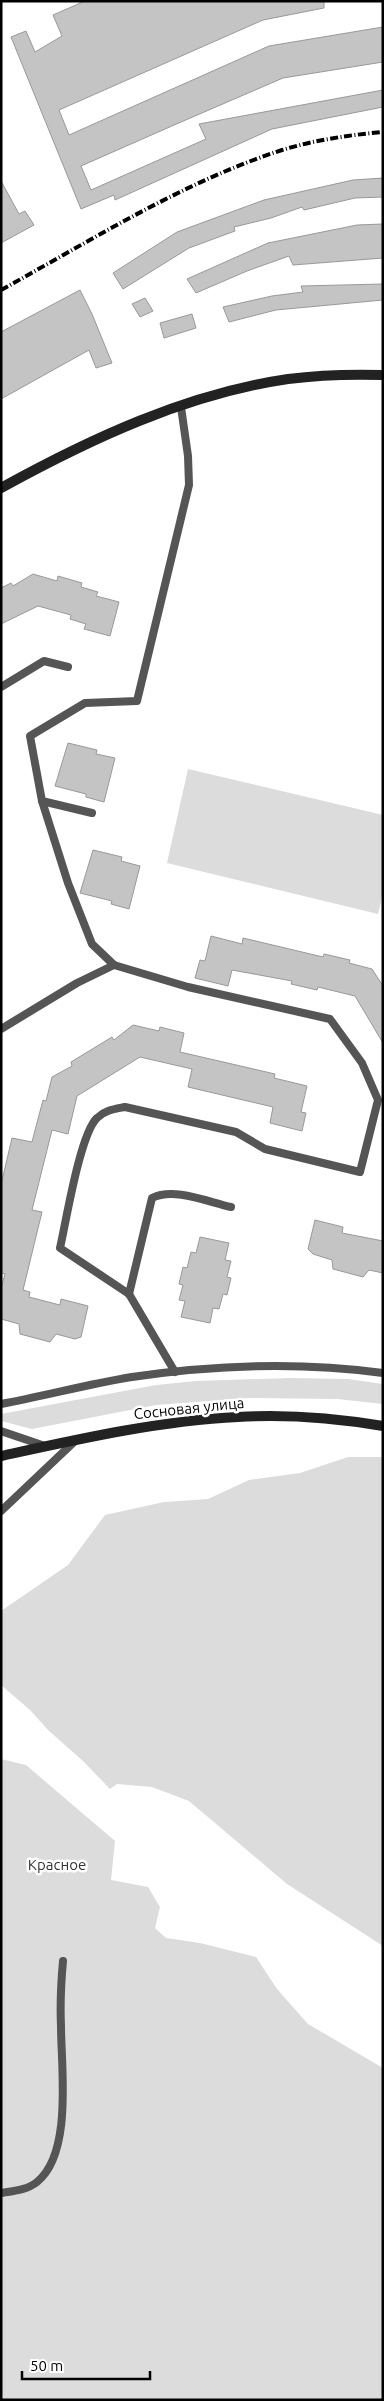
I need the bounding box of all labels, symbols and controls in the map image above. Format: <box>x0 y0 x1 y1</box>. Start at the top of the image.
street label: Сосновая улица <box>133 1394 245 1422</box>
park label: Красное <box>28 1856 86 1873</box>
scale bar <box>22 2348 150 2380</box>
text: 50 m <box>30 2357 63 2374</box>

